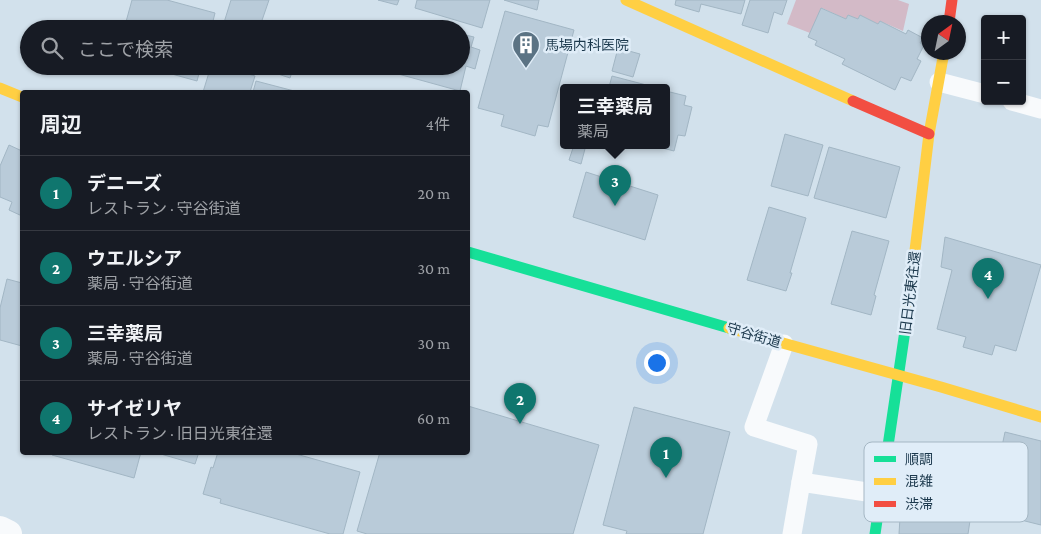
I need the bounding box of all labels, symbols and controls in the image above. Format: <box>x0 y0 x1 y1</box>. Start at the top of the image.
north arrow <box>921 15 966 60</box>
map controls <box>981 15 1026 105</box>
button: + <box>981 15 1026 60</box>
search box <box>20 20 470 75</box>
building icon: 馬場内科医院 <box>511 30 541 69</box>
icon: search <box>38 34 66 62</box>
place label: 馬場内科医院 <box>545 37 629 53</box>
text: ここで検索 <box>78 39 173 60</box>
button: − <box>981 60 1026 105</box>
popup <box>560 84 670 149</box>
text: 三幸薬局 <box>577 96 653 117</box>
text: 周辺 <box>40 113 82 137</box>
text: 4件 <box>426 116 450 133</box>
text: 薬局 <box>577 123 609 140</box>
pin: 3 <box>599 165 631 206</box>
text: デニーズ <box>87 173 162 194</box>
text: 1 <box>53 185 59 202</box>
text: 20 m <box>417 185 450 202</box>
text: レストラン · 守谷街道 <box>87 200 241 217</box>
text: ウエルシア <box>87 248 182 269</box>
street label: 旧日光東往還 <box>897 250 923 336</box>
pin: 4 <box>972 258 1004 299</box>
text: 2 <box>52 260 60 277</box>
text: 30 m <box>418 260 450 277</box>
text: 薬局 · 守谷街道 <box>87 275 193 292</box>
street label: 守谷街道 <box>725 320 783 350</box>
text: 三幸薬局 <box>87 323 163 344</box>
text: 3 <box>52 335 60 352</box>
text: 30 m <box>418 335 450 352</box>
text: 薬局 · 守谷街道 <box>87 350 193 367</box>
your location <box>644 350 670 376</box>
pin: 2 <box>504 383 536 424</box>
text: サイゼリヤ <box>87 398 182 419</box>
text: 4 <box>52 410 60 427</box>
text: 60 m <box>417 410 450 427</box>
text: レストラン · 旧日光東往還 <box>87 425 273 442</box>
pin: 1 <box>650 437 682 478</box>
legend <box>864 442 1028 522</box>
text: 順調 <box>905 451 933 467</box>
text: 混雑 <box>905 473 933 489</box>
text: 渋滞 <box>905 496 933 512</box>

